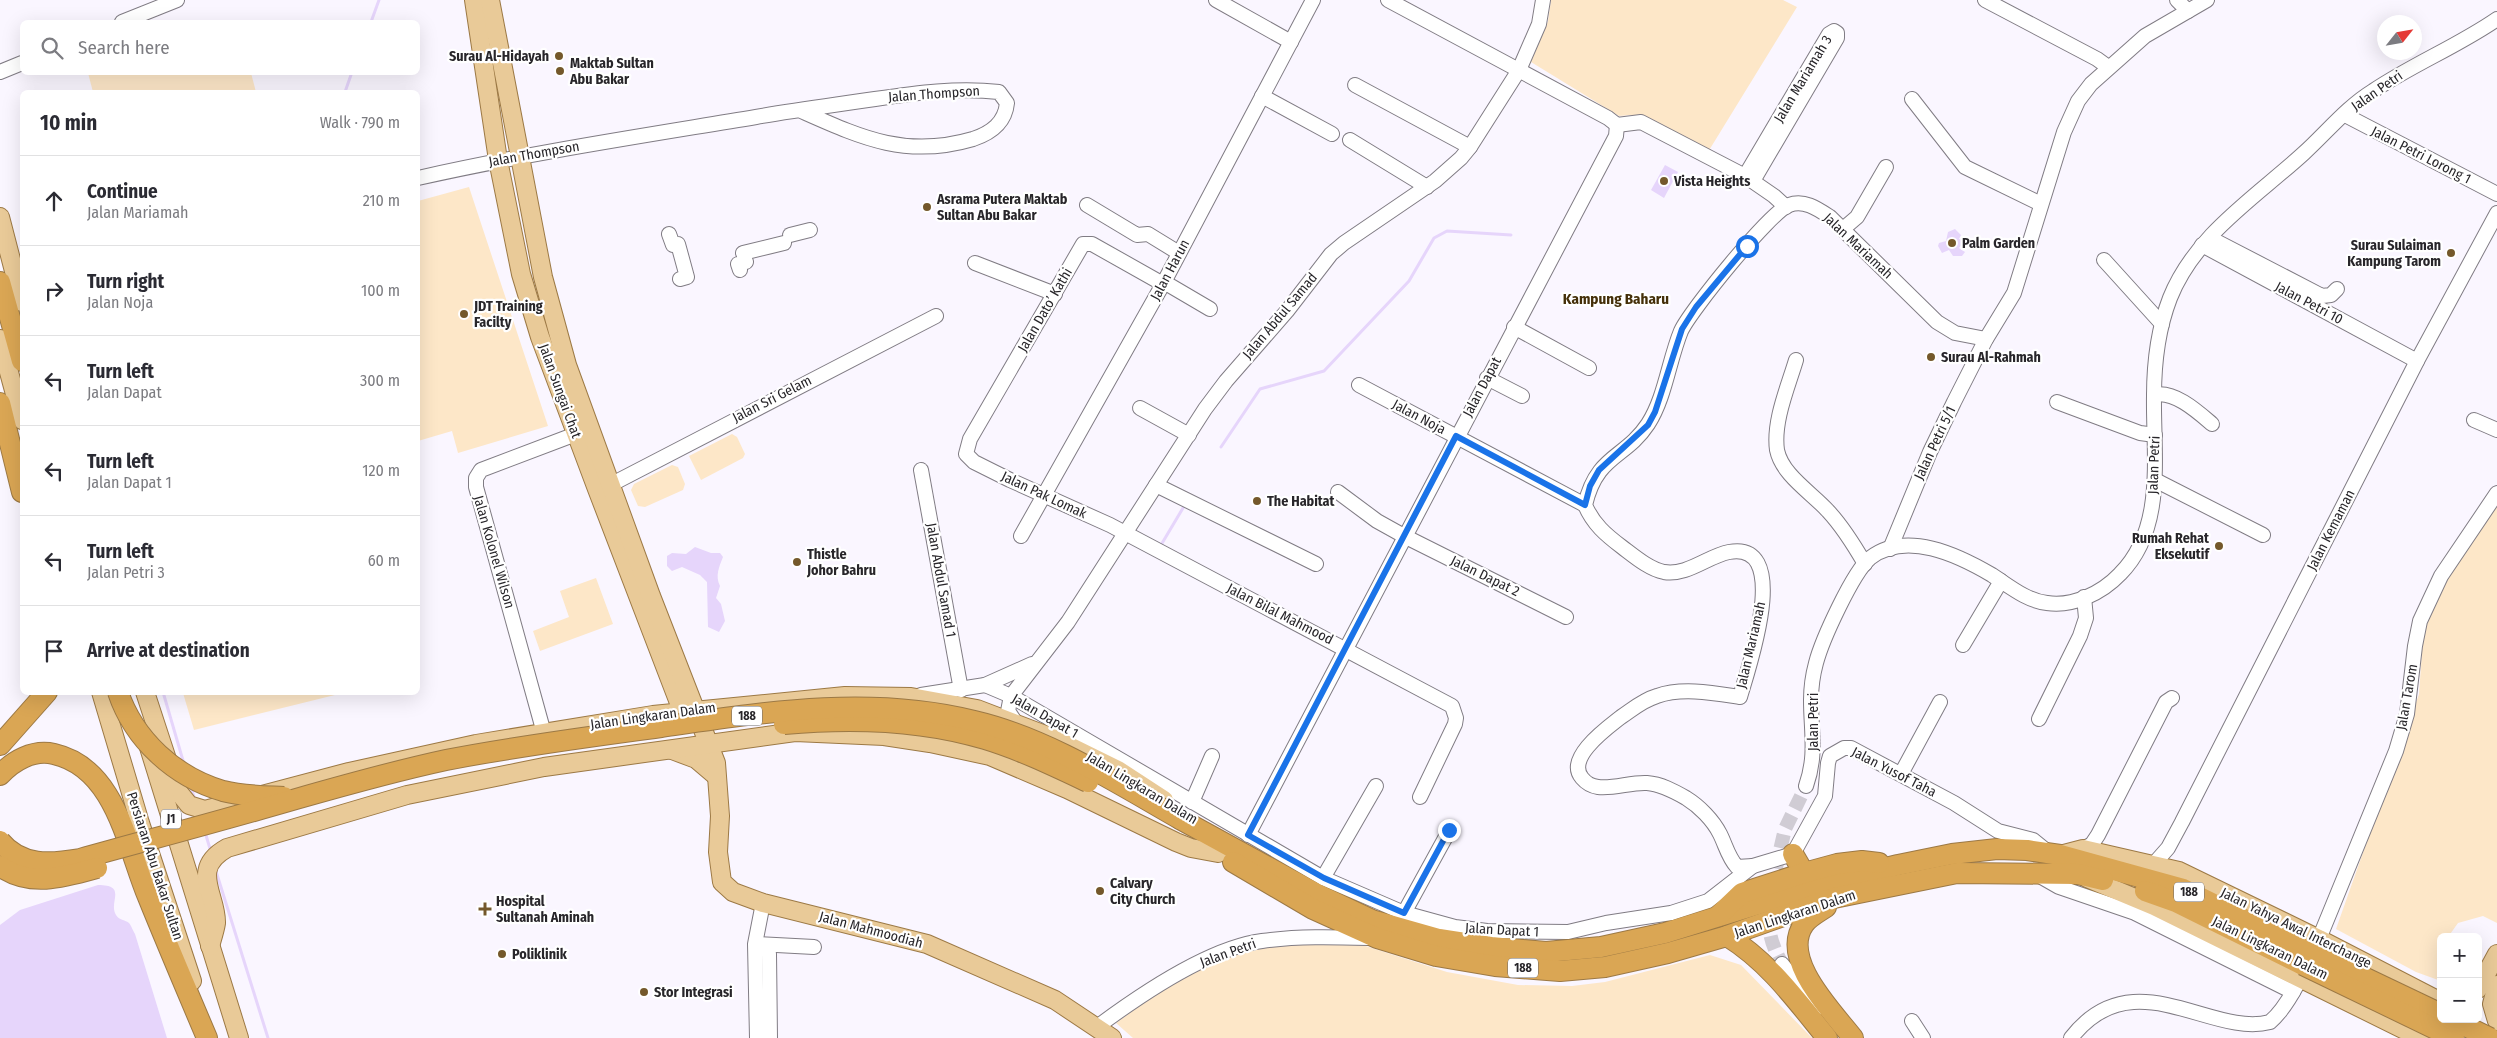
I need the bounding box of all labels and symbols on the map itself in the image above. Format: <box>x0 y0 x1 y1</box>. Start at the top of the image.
north arrow <box>2377 15 2422 60</box>
street label: Jalan Mariamah 3 <box>1770 32 1836 126</box>
place label: Surau Al-Hidayah <box>449 48 549 65</box>
marker: Surau Al-Hidayah <box>553 50 565 62</box>
place label: Maktab Sultan Abu Bakar <box>569 55 654 88</box>
marker: Maktab Sultan Abu Bakar <box>554 65 566 77</box>
street label: Jalan Petri <box>2348 67 2406 115</box>
street label: Jalan Thompson <box>888 82 980 106</box>
street label: Jalan Petri Lorong 1 <box>2368 123 2474 187</box>
street label: Jalan Thompson <box>487 138 581 170</box>
place label: Vista Heights <box>1673 173 1750 190</box>
marker: Vista Heights <box>1658 175 1670 187</box>
place label: Asrama Putera Maktab Sultan Abu Bakar <box>936 191 1068 224</box>
marker: Asrama Putera Maktab Sultan Abu Bakar <box>921 201 933 213</box>
street label: Jalan Mariamah <box>1820 210 1896 282</box>
route start <box>1736 235 1759 258</box>
place label: Palm Garden <box>1962 235 2035 252</box>
street label: Jalan Harun <box>1147 237 1193 303</box>
marker: Palm Garden <box>1946 237 1958 249</box>
place label: Surau Sulaiman Kampung Tarom <box>2347 237 2441 270</box>
marker: Surau Sulaiman Kampung Tarom <box>2445 247 2457 259</box>
street label: Jalan Dato’ Kathi <box>1014 265 1076 355</box>
street label: Jalan Abdul Samad <box>1239 269 1321 363</box>
street label: Jalan Petri 10 <box>2272 278 2346 328</box>
district label: Kampung Baharu <box>1563 290 1669 308</box>
place label: JDT Training Facilty <box>473 298 543 331</box>
marker: JDT Training Facilty <box>458 308 470 320</box>
street label: Jalan Sungai Chat <box>535 342 585 441</box>
place label: Surau Al-Rahmah <box>1941 349 2041 366</box>
marker: Surau Al-Rahmah <box>1925 351 1937 363</box>
street label: Jalan Dapat <box>1459 354 1505 420</box>
street label: Jalan Sri Gelam <box>730 372 814 426</box>
street label: Jalan Noja <box>1389 396 1449 438</box>
street label: Jalan Petri 5/1 <box>1911 404 1959 482</box>
street label: Jalan Petri <box>2144 435 2164 495</box>
street label: Jalan Pak Lomak <box>999 468 1090 522</box>
street label: Jalan Kemaman <box>2303 487 2359 573</box>
street label: Jalan Kolonel Wilson <box>470 493 518 611</box>
place label: The Habitat <box>1267 493 1336 510</box>
marker: The Habitat <box>1251 495 1263 507</box>
street label: Jalan Abdul Samad 1 <box>923 521 959 639</box>
place label: Rumah Rehat Eksekutif <box>2132 530 2210 563</box>
marker: Rumah Rehat Eksekutif <box>2213 540 2225 552</box>
place label: Thistle Johor Bahru <box>806 546 876 579</box>
street label: Jalan Dapat 2 <box>1448 552 1522 600</box>
marker: Thistle Johor Bahru <box>791 556 803 568</box>
street label: Jalan Bilal Mahmood <box>1224 580 1336 648</box>
street label: Jalan Mariamah <box>1733 600 1769 690</box>
street label: Jalan Tarom <box>2393 663 2421 731</box>
street label: Jalan Dapat 1 <box>1009 690 1081 742</box>
street label: Jalan Petri <box>1805 693 1822 751</box>
street label: Jalan Lingkaran Dalam <box>589 699 717 733</box>
road number: 188 <box>732 706 762 726</box>
street label: Jalan Yusof Taha <box>1849 743 1939 801</box>
street label: Jalan Lingkaran Dalam <box>1083 748 1201 828</box>
street label: Persiaran Abu Bakar Sultan <box>123 790 187 942</box>
road number: J1 <box>161 810 181 829</box>
route end <box>1438 819 1461 842</box>
place label: Calvary City Church <box>1110 875 1175 908</box>
road number: 188 <box>2174 882 2204 902</box>
street label: Jalan Yahya Awal Interchange <box>2218 884 2374 972</box>
marker: Calvary City Church <box>1094 885 1106 897</box>
street label: Jalan Lingkaran Dalam <box>1732 886 1858 942</box>
place label: Hospital Sultanah Aminah <box>496 893 594 926</box>
marker: Hospital Sultanah Aminah <box>478 902 492 916</box>
street label: Jalan Mahmoodiah <box>817 908 925 952</box>
street label: Jalan Lingkaran Dalam <box>2209 913 2331 983</box>
street label: Jalan Dapat 1 <box>1465 920 1539 940</box>
street label: Jalan Petri <box>1198 935 1258 971</box>
place label: Poliklinik <box>512 946 568 963</box>
marker: Poliklinik <box>496 948 508 960</box>
road number: 188 <box>1508 958 1538 978</box>
place label: Stor Integrasi <box>654 984 733 1001</box>
marker: Stor Integrasi <box>638 986 650 998</box>

